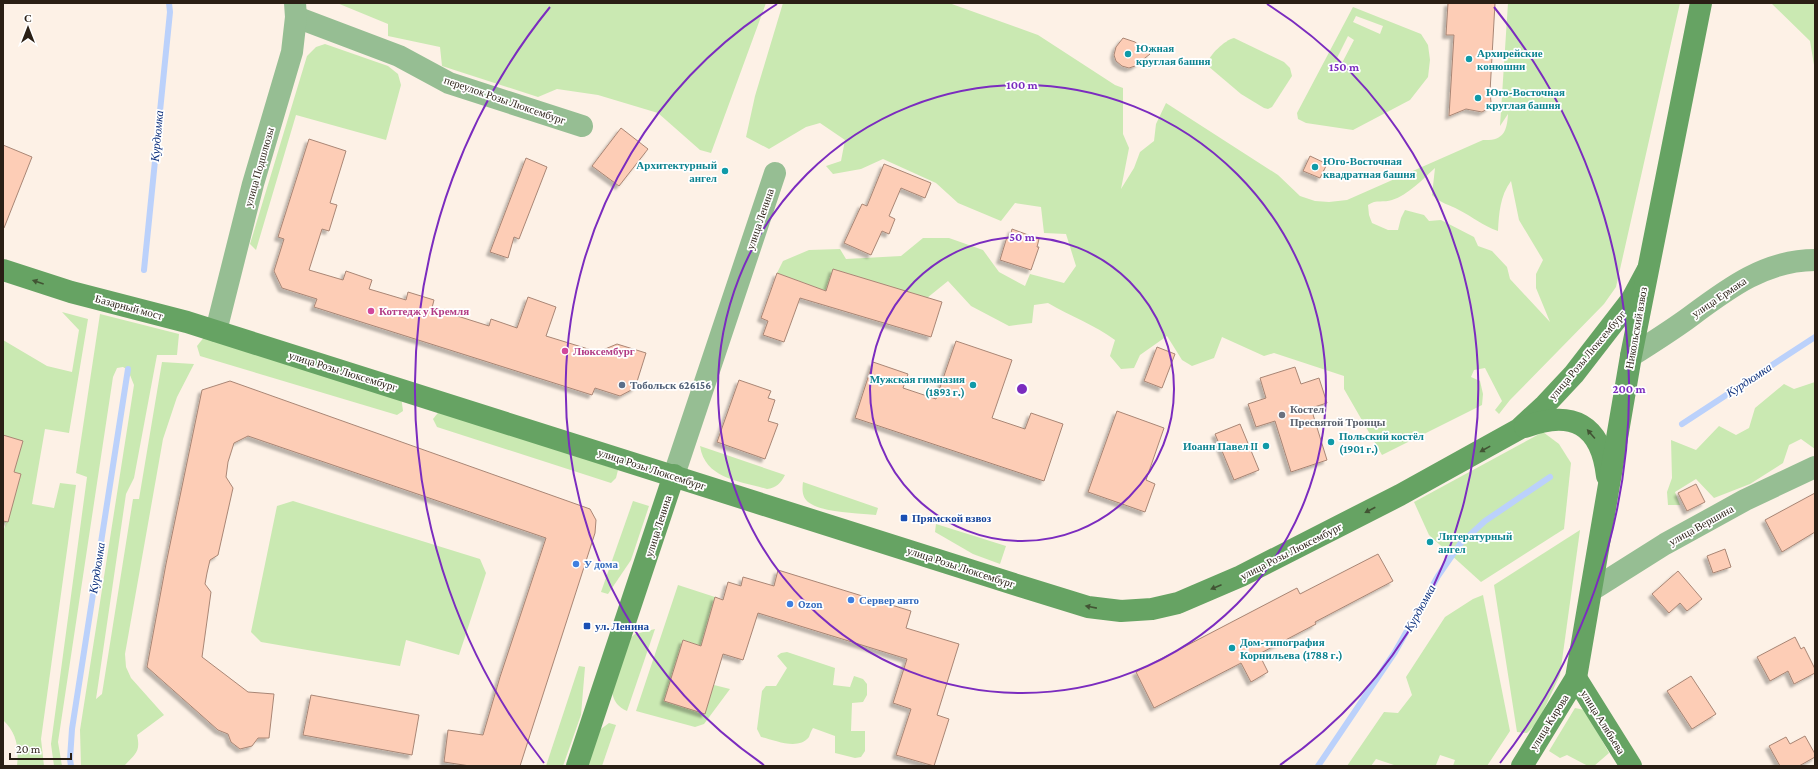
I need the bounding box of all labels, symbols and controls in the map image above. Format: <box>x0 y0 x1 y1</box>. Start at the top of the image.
north arrow <box>8 8 48 48</box>
text: С <box>24 12 32 24</box>
place label: Южная круглая башня <box>1136 42 1211 67</box>
place label: Архирейские конюшни <box>1477 47 1543 72</box>
marker: Южная круглая башня <box>1123 49 1133 59</box>
marker: Архирейские конюшни <box>1464 54 1474 64</box>
text: 150 m <box>1329 60 1360 74</box>
street label: переулок Розы Люксембург <box>443 74 568 127</box>
text: 100 m <box>1006 78 1039 92</box>
place label: Юго-Восточная круглая башня <box>1486 86 1565 111</box>
marker: Юго-Восточная круглая башня <box>1473 93 1483 103</box>
water label: Курдюмка <box>148 110 166 163</box>
street label: улица Подшлюзы <box>242 125 276 208</box>
place label: Юго-Восточная квадратная башня <box>1323 155 1416 180</box>
place label: Архитектурный ангел <box>636 159 718 184</box>
marker: Юго-Восточная квадратная башня <box>1310 162 1320 172</box>
marker: Архитектурный ангел <box>720 166 730 176</box>
street label: улица Ленина <box>744 187 776 251</box>
text: 50 m <box>1009 230 1036 244</box>
street label: улица Ермака <box>1689 274 1749 320</box>
one-way arrow <box>32 279 44 285</box>
street label: Никольский взвоз <box>1623 286 1649 370</box>
street label: Базарный мост <box>94 292 164 322</box>
place label: Коттедж у Кремля <box>379 305 469 317</box>
marker: Коттедж у Кремля <box>366 306 376 316</box>
street label: улица Розы Люксембург <box>1546 308 1628 402</box>
place label: Люксембург <box>573 345 635 357</box>
marker: Люксембург <box>560 346 570 356</box>
street label: улица Розы Люксембург <box>287 349 399 393</box>
water label: Курдюмка <box>1723 360 1774 400</box>
place label: Мужская гимназия (1893 г.) <box>870 373 965 399</box>
place label: Тобольск 626156 <box>630 379 711 391</box>
marker: Тобольск 626156 <box>617 380 627 390</box>
marker: Мужская гимназия (1893 г.) <box>968 380 978 390</box>
centre of rings <box>1015 382 1029 396</box>
text: 200 m <box>1612 382 1646 396</box>
place label: Костел Пресвятой Троицы <box>1290 403 1386 428</box>
marker: Костел Пресвятой Троицы <box>1277 410 1287 420</box>
one-way arrow <box>1586 429 1595 439</box>
place label: Польский костёл (1901 г.) <box>1339 430 1424 456</box>
marker: Польский костёл (1901 г.) <box>1326 437 1336 447</box>
place label: Иоанн Павел II <box>1183 440 1258 452</box>
marker: Иоанн Павел II <box>1261 441 1271 451</box>
one-way arrow <box>1479 445 1490 452</box>
street label: улица Розы Люксембург <box>597 446 708 492</box>
street label: улица Ленина <box>642 494 674 558</box>
street label: улица Вершина <box>1667 502 1736 548</box>
one-way arrow <box>1364 507 1376 513</box>
place label: Прямской взвоз <box>912 512 992 524</box>
marker: Прямской взвоз <box>899 513 909 523</box>
street label: улица Розы Люксембург <box>1238 520 1344 582</box>
place label: Литературный ангел <box>1438 530 1513 555</box>
marker: Литературный ангел <box>1425 537 1435 547</box>
water label: Курдюмка <box>86 541 108 596</box>
street label: улица Розы Люксембург <box>906 544 1017 590</box>
place label: У дома <box>584 558 618 570</box>
marker: У дома <box>571 559 581 569</box>
water label: Курдюмка <box>1401 582 1439 635</box>
one-way arrow <box>1211 584 1222 590</box>
place label: Сервер авто <box>859 594 920 606</box>
marker: Сервер авто <box>846 595 856 605</box>
place label: Ozon <box>798 598 823 610</box>
marker: Ozon <box>785 599 795 609</box>
one-way arrow <box>1084 603 1097 609</box>
place label: ул. Ленина <box>595 620 650 632</box>
marker: ул. Ленина <box>582 621 592 631</box>
place label: Дом-типография Корнильева (1788 г.) <box>1240 636 1343 662</box>
marker: Дом-типография Корнильева (1788 г.) <box>1227 643 1237 653</box>
street label: улица Алябьева <box>1579 688 1628 756</box>
street label: улица Кирова <box>1527 692 1571 752</box>
scale bar <box>10 735 71 761</box>
text: 20 m <box>16 742 41 756</box>

